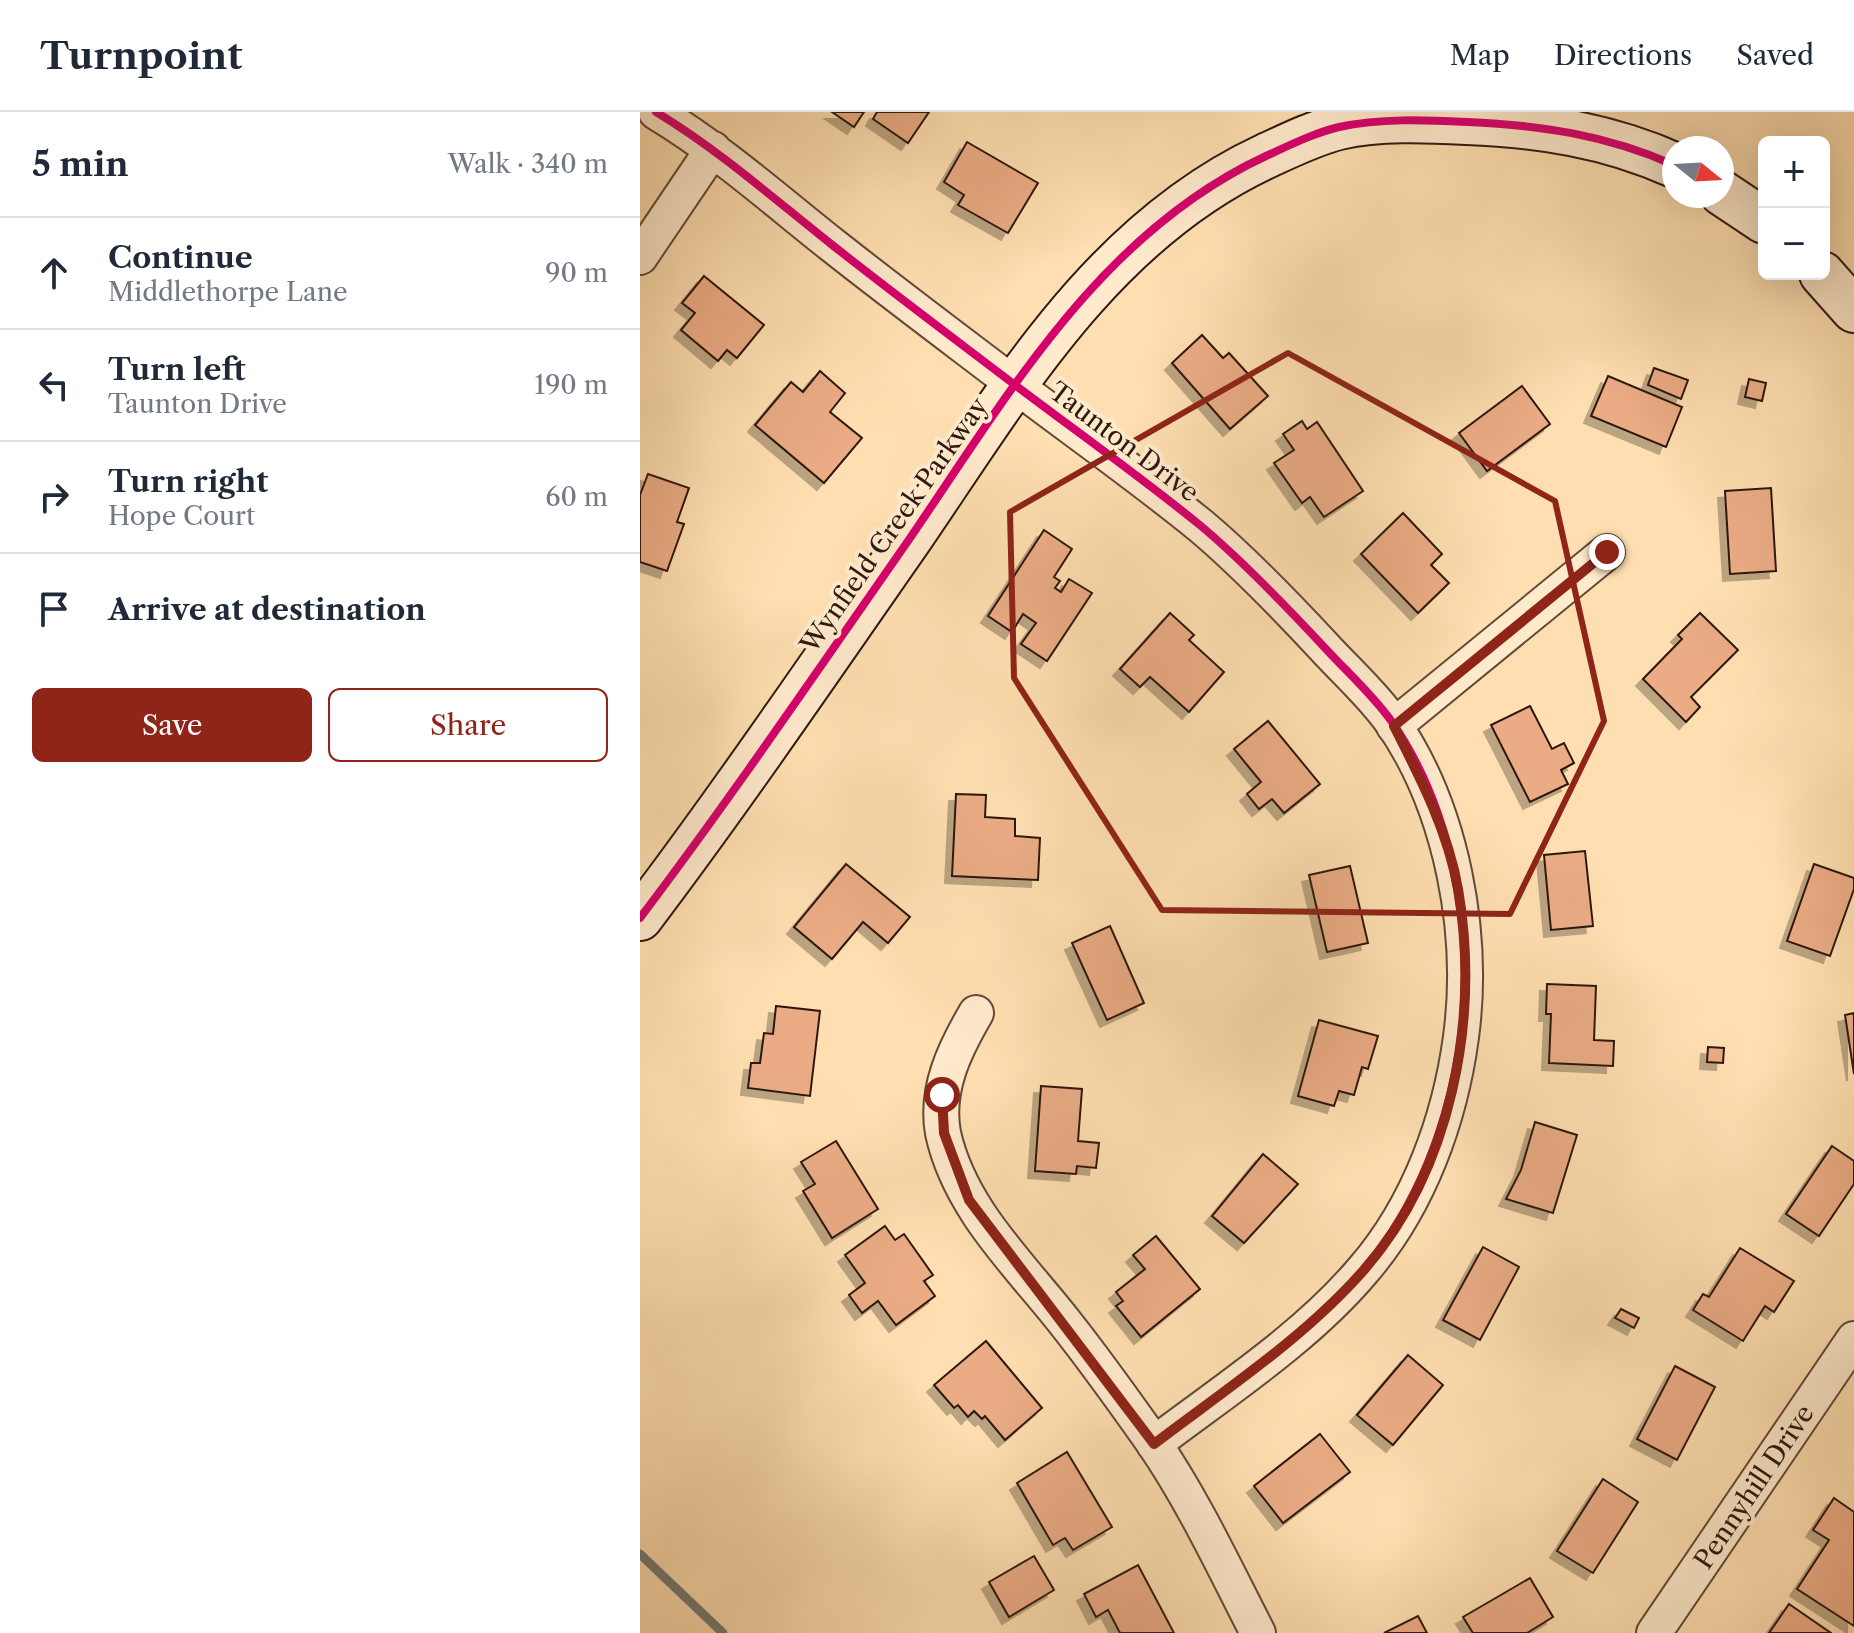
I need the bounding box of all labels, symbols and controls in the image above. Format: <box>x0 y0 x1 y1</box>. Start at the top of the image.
text: Turnpoint <box>40 32 242 79</box>
text: Map <box>1450 38 1510 72</box>
text: Directions <box>1554 38 1692 72</box>
text: Saved <box>1736 38 1814 72</box>
north arrow <box>1662 136 1734 208</box>
map controls <box>1758 136 1830 280</box>
button: + <box>1758 136 1830 208</box>
text: 5 min <box>32 143 129 185</box>
text: Walk · 340 m <box>448 148 608 180</box>
button: − <box>1758 208 1830 280</box>
text: Continue <box>108 239 253 276</box>
icon: ahead <box>32 251 76 295</box>
text: 90 m <box>545 257 608 289</box>
text: Middlethorpe Lane <box>108 276 348 308</box>
text: Turn left <box>108 351 245 388</box>
icon: left <box>32 363 76 407</box>
text: 190 m <box>534 369 608 401</box>
street label: Taunton Drive <box>1043 375 1205 509</box>
text: Taunton Drive <box>108 388 287 420</box>
street label: Wynfield Creek Parkway <box>793 391 995 660</box>
text: Turn right <box>108 463 268 500</box>
icon: right <box>32 475 76 519</box>
text: 60 m <box>545 481 608 513</box>
text: Hope Court <box>108 500 255 532</box>
route end <box>1589 534 1625 570</box>
icon: arrive <box>32 587 76 631</box>
text: Arrive at destination <box>108 591 426 628</box>
button: Save <box>32 688 312 762</box>
button: Share <box>328 688 608 762</box>
route start <box>924 1077 960 1113</box>
street label: Pennyhill Drive <box>1687 1399 1821 1575</box>

